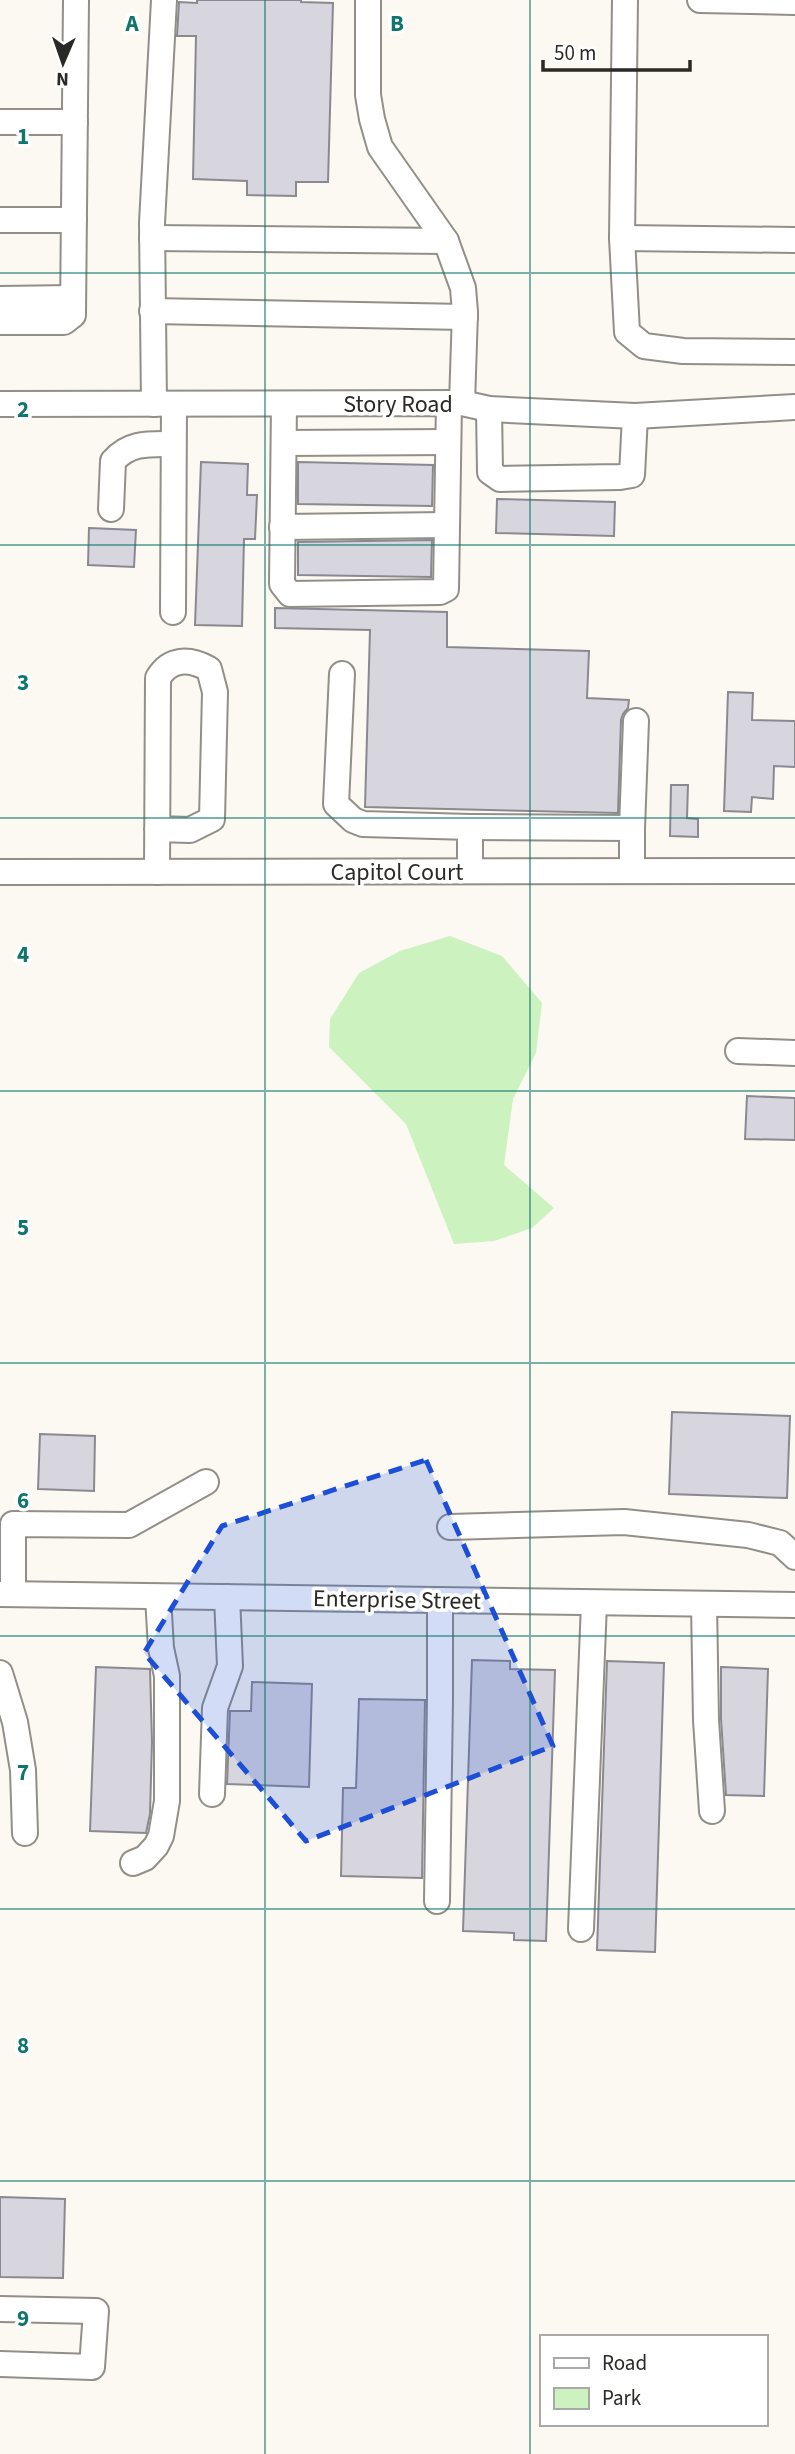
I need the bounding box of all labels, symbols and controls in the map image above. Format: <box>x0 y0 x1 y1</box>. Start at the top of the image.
text: A <box>124 7 139 40</box>
text: B <box>390 7 404 40</box>
north arrow <box>28 28 98 98</box>
scale bar <box>543 28 690 72</box>
text: 50 m <box>554 38 596 68</box>
text: N <box>56 65 69 92</box>
text: 1 <box>17 120 29 153</box>
street label: Story Road <box>343 387 453 422</box>
text: 2 <box>17 393 29 426</box>
text: 3 <box>17 666 29 699</box>
street label: Capitol Court <box>331 855 463 890</box>
text: 4 <box>17 938 29 971</box>
text: 5 <box>17 1211 29 1244</box>
text: 6 <box>17 1484 29 1517</box>
street label: Enterprise Street <box>313 1581 481 1619</box>
text: 7 <box>17 1756 29 1789</box>
text: 8 <box>17 2029 29 2062</box>
text: 9 <box>17 2302 29 2335</box>
legend <box>540 2335 767 2426</box>
text: Road <box>602 2348 647 2378</box>
text: Park <box>602 2383 642 2413</box>

